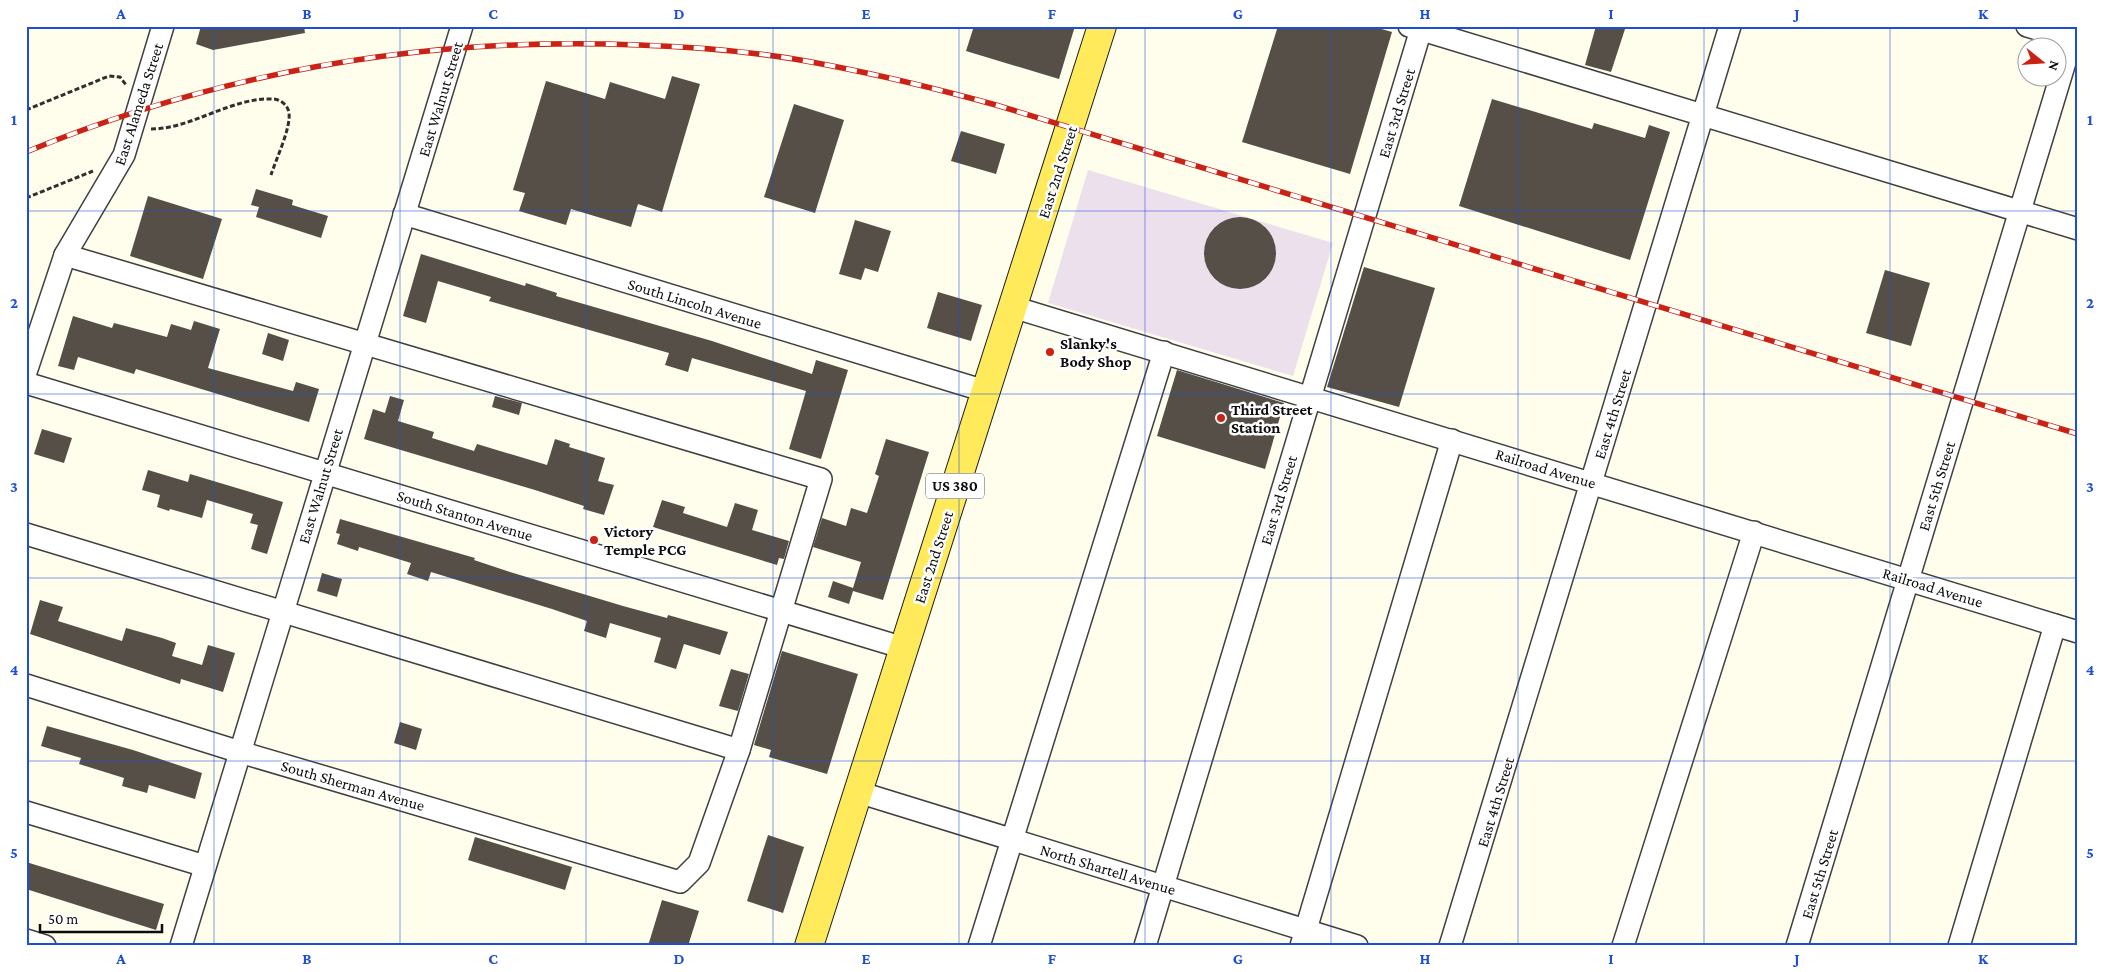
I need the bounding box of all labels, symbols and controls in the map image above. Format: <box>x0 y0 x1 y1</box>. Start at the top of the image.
text: A <box>115 5 126 22</box>
text: B <box>302 5 312 22</box>
text: C <box>488 5 498 22</box>
text: D <box>673 5 685 22</box>
text: E <box>861 5 871 22</box>
text: F <box>1048 5 1057 22</box>
text: G <box>1233 5 1243 22</box>
text: H <box>1420 5 1431 22</box>
text: I <box>1608 5 1614 22</box>
text: J <box>1792 5 1800 22</box>
text: K <box>1978 5 1989 22</box>
north arrow <box>2016 38 2066 88</box>
street label: East Walnut Street <box>415 39 466 159</box>
street label: East Alameda Street <box>111 40 166 167</box>
text: N <box>2045 59 2063 73</box>
street label: East 3rd Street <box>1375 66 1418 160</box>
text: 1 <box>11 111 17 128</box>
text: 1 <box>2087 111 2093 128</box>
street label: East 2nd Street <box>1035 123 1081 220</box>
street label: South Lincoln Avenue <box>626 275 764 332</box>
text: 2 <box>10 294 18 311</box>
text: 2 <box>2086 294 2094 311</box>
place label: Slanky's Body Shop <box>1060 335 1132 370</box>
marker: Slanky's Body Shop <box>1044 346 1056 358</box>
street label: East 4th Street <box>1591 366 1634 461</box>
place label: Third Street Station <box>1231 401 1313 436</box>
marker: Third Street Station <box>1215 412 1227 424</box>
street label: East Walnut Street <box>295 426 346 546</box>
street label: East 5th Street <box>1915 439 1958 533</box>
street label: Railroad Avenue <box>1494 445 1598 492</box>
street label: East 3rd Street <box>1257 453 1300 547</box>
road number: US 380 <box>926 474 984 498</box>
text: 3 <box>10 478 18 495</box>
text: 3 <box>2086 478 2094 495</box>
street label: South Stanton Avenue <box>395 487 535 544</box>
street label: East 2nd Street <box>911 508 957 605</box>
place label: Victory Temple PCG <box>603 523 687 558</box>
marker: Victory Temple PCG <box>588 534 600 546</box>
street label: Railroad Avenue <box>1881 564 1985 611</box>
text: 4 <box>10 661 19 678</box>
text: 4 <box>2086 661 2095 678</box>
street label: East 4th Street <box>1474 754 1517 849</box>
street label: South Sherman Avenue <box>279 757 427 814</box>
street label: East 5th Street <box>1798 827 1841 921</box>
street label: North Shartell Avenue <box>1038 841 1178 898</box>
text: 5 <box>10 844 18 861</box>
text: 5 <box>2086 844 2094 861</box>
scale bar <box>40 902 162 934</box>
text: 50 m <box>48 911 78 927</box>
text: A <box>115 950 126 967</box>
text: B <box>302 950 312 967</box>
text: C <box>488 950 498 967</box>
text: D <box>673 950 685 967</box>
text: E <box>861 950 871 967</box>
text: F <box>1048 950 1057 967</box>
text: G <box>1233 950 1243 967</box>
text: H <box>1420 950 1431 967</box>
text: I <box>1608 950 1614 967</box>
text: J <box>1792 950 1800 967</box>
text: K <box>1978 950 1989 967</box>

